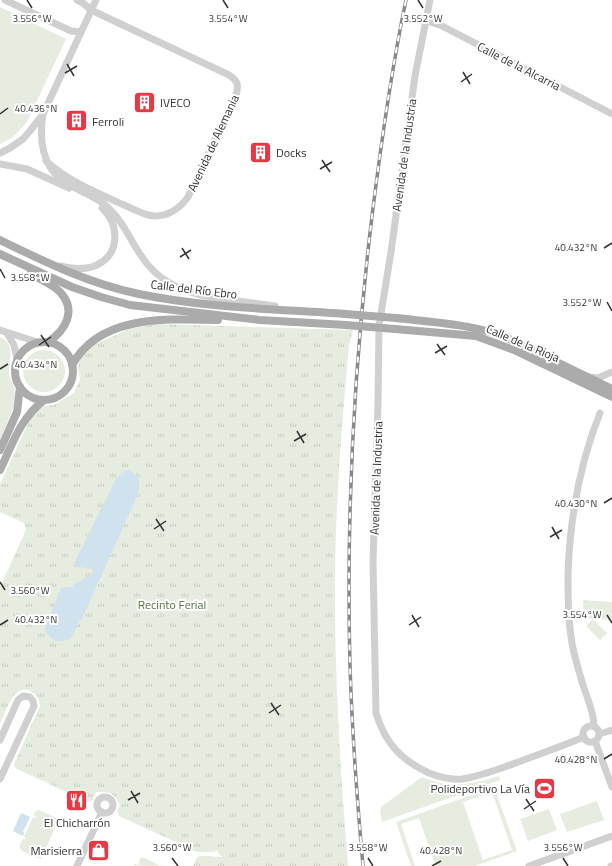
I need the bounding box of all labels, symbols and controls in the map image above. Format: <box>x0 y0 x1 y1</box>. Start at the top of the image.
text: 3.556°W <box>12 11 52 26</box>
text: 3.554°W <box>208 11 248 26</box>
text: 3.552°W <box>403 11 443 26</box>
street label: Calle de la Alcarria <box>474 37 564 95</box>
building icon: IVECO <box>132 89 158 115</box>
street label: Avenida de Alemania <box>182 91 244 195</box>
place label: IVECO <box>160 93 191 112</box>
street label: Avenida de la Industria <box>387 97 421 213</box>
text: 40.436°N <box>15 101 57 116</box>
building icon: Ferroli <box>63 108 89 134</box>
place label: Ferroli <box>92 112 124 131</box>
building icon: Docks <box>247 139 273 165</box>
place label: Docks <box>276 143 307 162</box>
text: 40.432°N <box>555 240 597 255</box>
text: 3.558°W <box>10 270 50 285</box>
street label: Calle del Río Ebro <box>150 274 238 304</box>
text: 3.552°W <box>562 295 602 310</box>
street label: Calle de la Rioja <box>483 319 563 367</box>
text: 40.434°N <box>15 357 57 372</box>
street label: Avenida de la Industria <box>365 421 387 535</box>
text: 40.430°N <box>555 496 597 511</box>
text: 3.560°W <box>10 583 50 598</box>
park label: Recinto Ferial <box>138 595 206 614</box>
text: 3.554°W <box>562 607 602 622</box>
text: 40.432°N <box>15 612 57 627</box>
text: 40.428°N <box>555 752 597 767</box>
sports icon: Polideportivo La Vía <box>532 775 558 801</box>
place label: Polideportivo La Vía <box>430 779 530 798</box>
restaurant icon: El Chicharrón <box>64 788 90 814</box>
place label: El Chicharrón <box>44 813 110 832</box>
shop icon: Marisierra <box>85 837 111 863</box>
text: 3.560°W <box>152 840 192 855</box>
text: 3.558°W <box>348 840 388 855</box>
text: 3.556°W <box>543 840 583 855</box>
place label: Marisierra <box>31 841 82 860</box>
text: 40.428°N <box>420 843 462 858</box>

